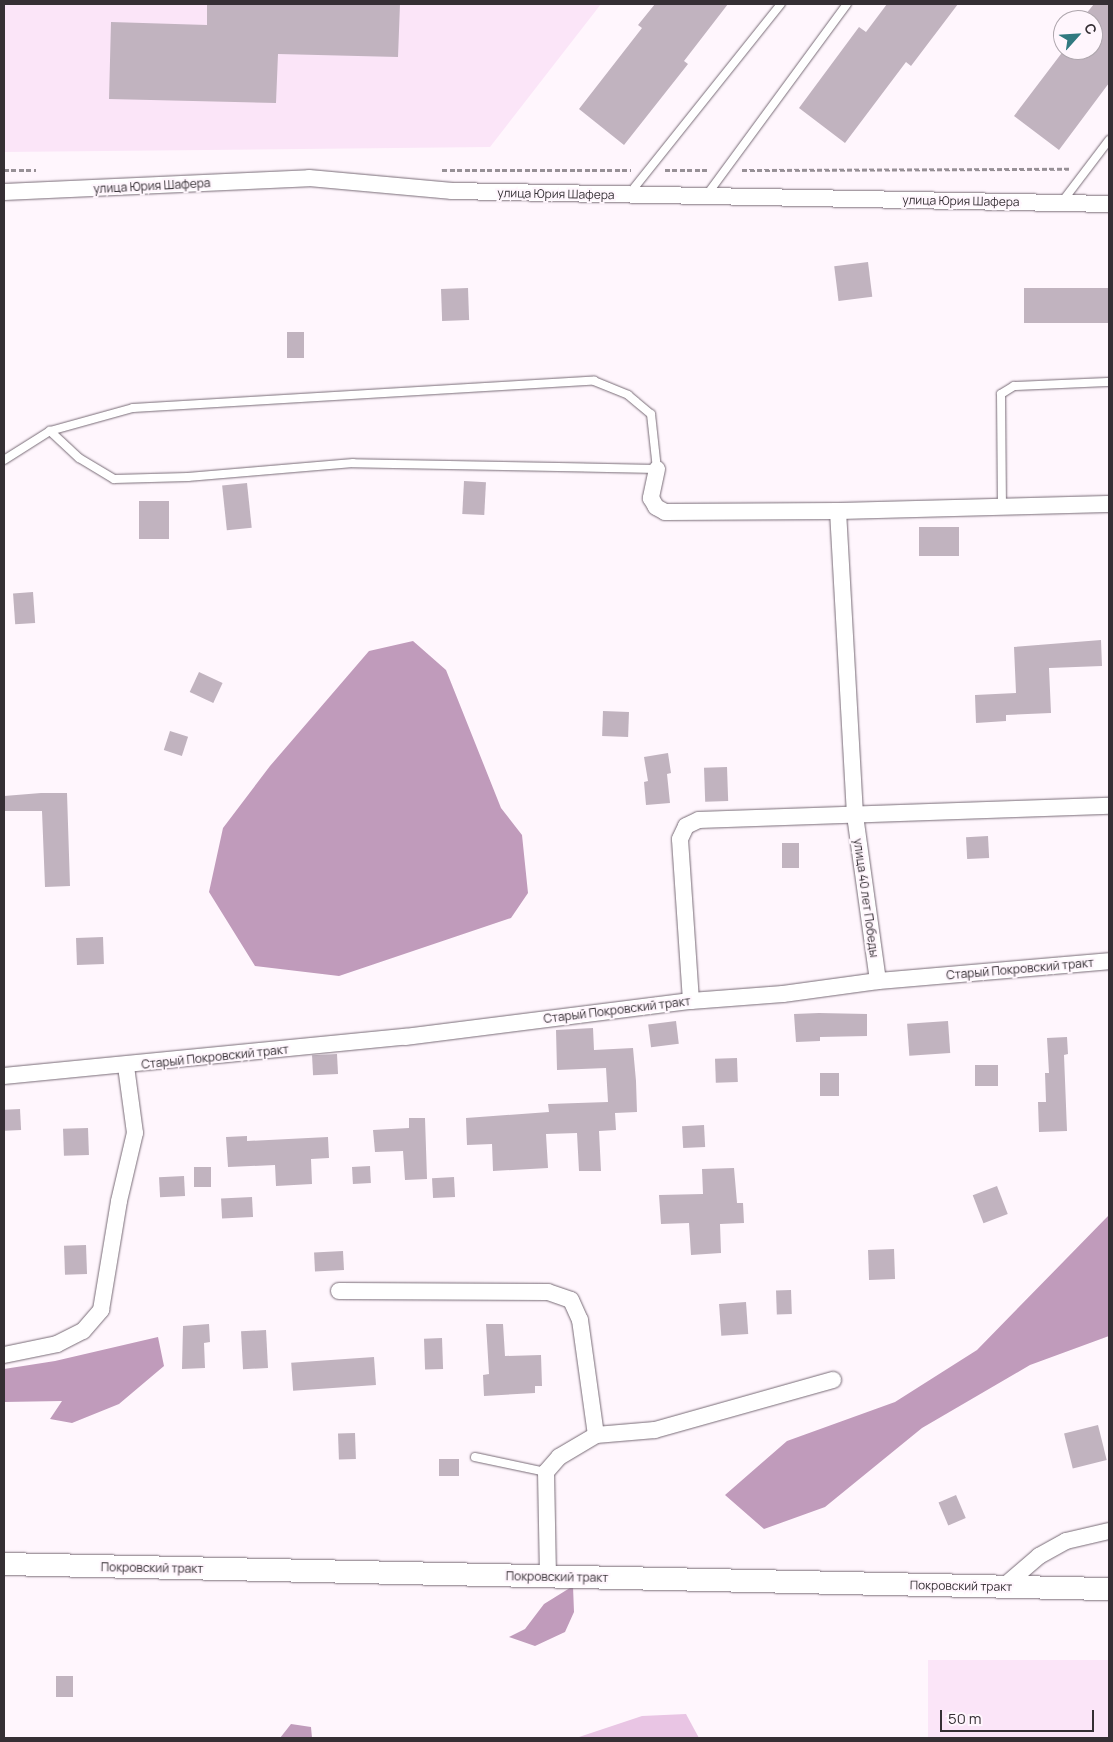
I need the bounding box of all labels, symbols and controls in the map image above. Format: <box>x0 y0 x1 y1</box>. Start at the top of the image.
north arrow <box>1053 10 1103 60</box>
text: С <box>1080 20 1102 37</box>
street label: улица Юрия Шафера <box>93 176 211 196</box>
street label: улица Юрия Шафера <box>497 186 615 202</box>
street label: улица Юрия Шафера <box>902 193 1020 209</box>
street label: улица 40 лет Победы <box>851 838 881 958</box>
street label: Старый Покровский тракт <box>946 955 1094 983</box>
street label: Старый Покровский тракт <box>543 994 691 1026</box>
street label: Старый Покровский тракт <box>141 1042 289 1072</box>
street label: Покровский тракт <box>101 1560 203 1576</box>
street label: Покровский тракт <box>506 1569 608 1585</box>
street label: Покровский тракт <box>910 1578 1012 1594</box>
scale bar <box>943 1700 1097 1732</box>
text: 50 m <box>948 1708 982 1729</box>

